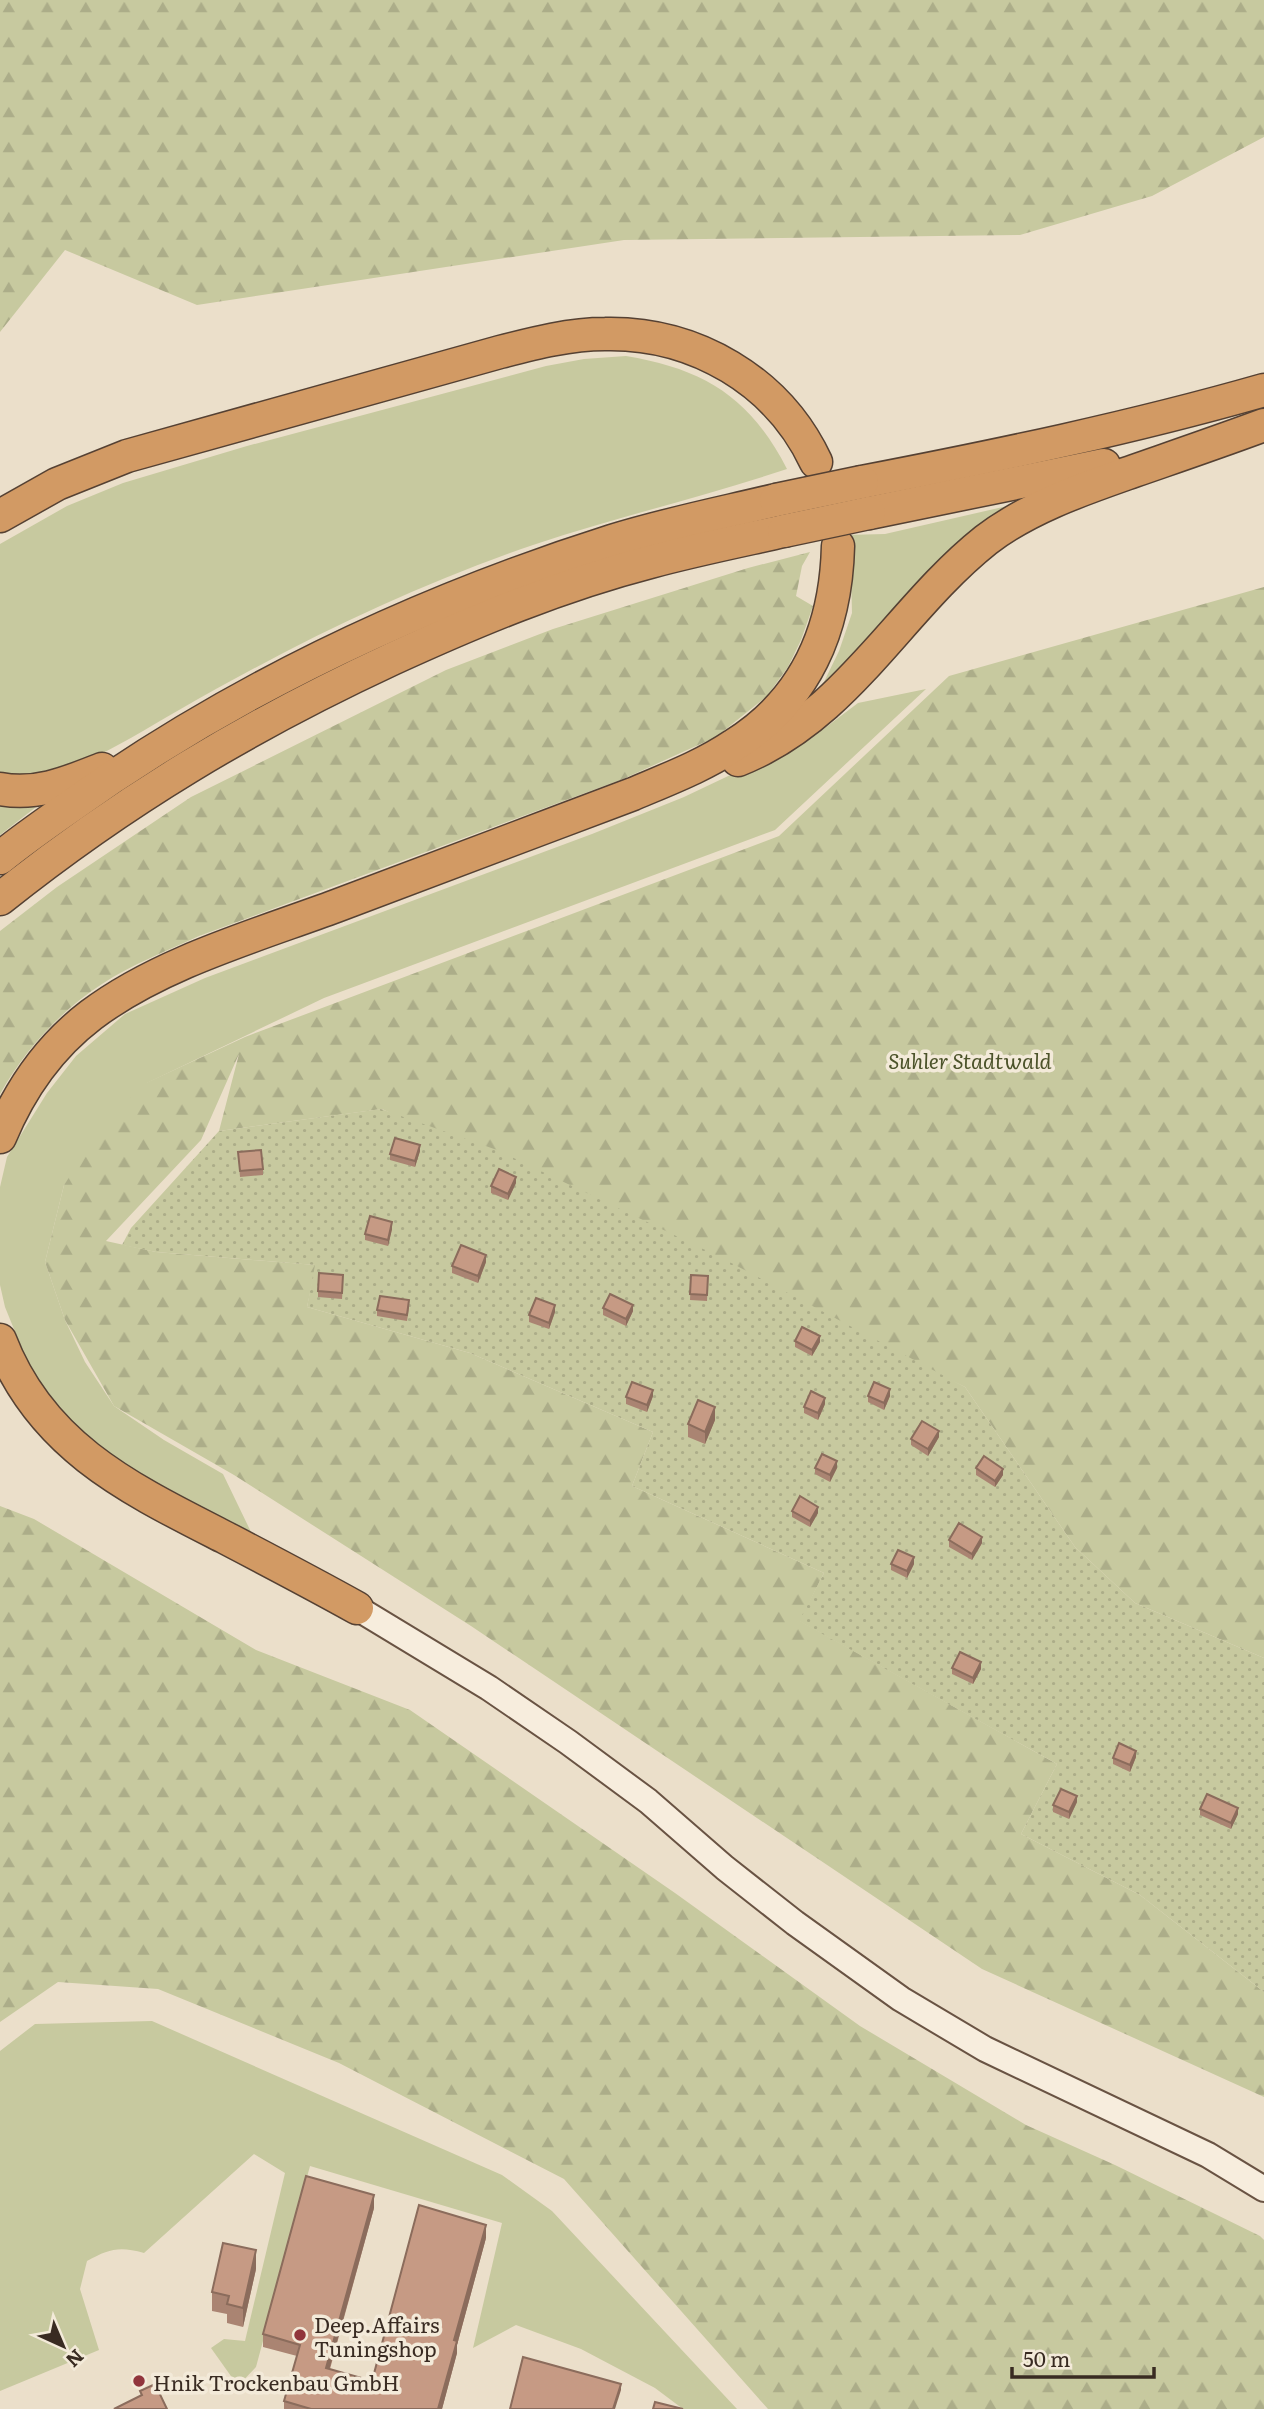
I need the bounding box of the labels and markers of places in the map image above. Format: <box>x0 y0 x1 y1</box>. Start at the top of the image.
place label: Deep.Affairs Tuningshop <box>314 2308 439 2363</box>
marker: Deep.Affairs Tuningshop <box>292 2327 308 2343</box>
place label: Hnik Trockenbau GmbH <box>153 2366 399 2397</box>
marker: Hnik Trockenbau GmbH <box>131 2373 147 2389</box>

